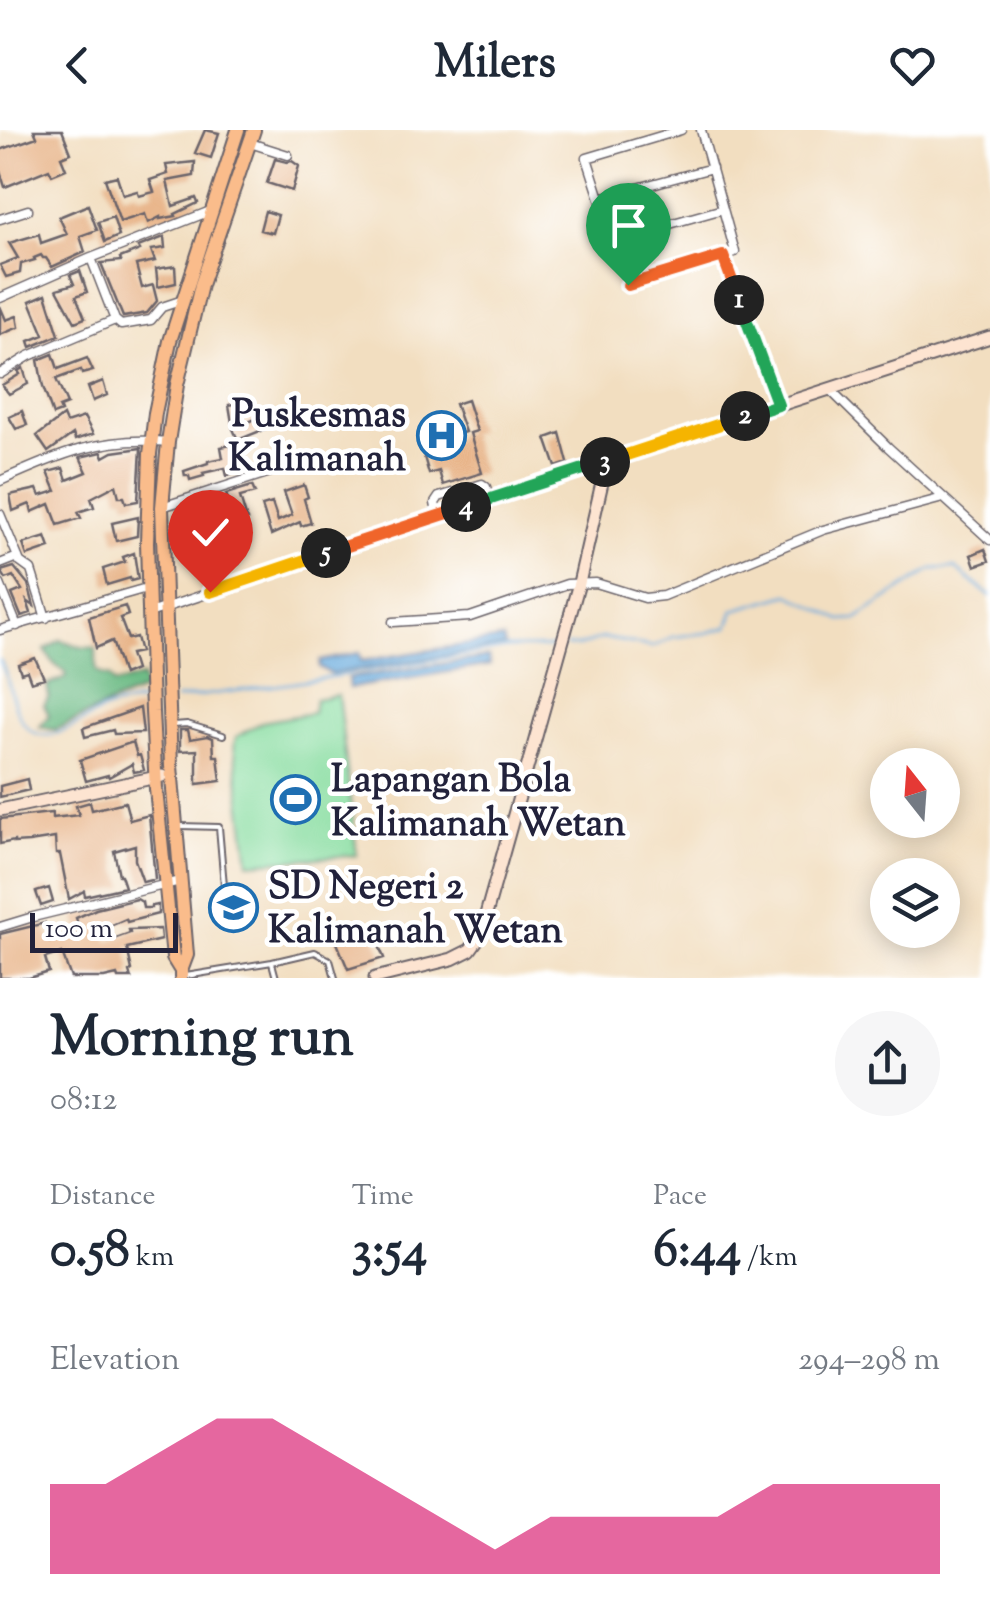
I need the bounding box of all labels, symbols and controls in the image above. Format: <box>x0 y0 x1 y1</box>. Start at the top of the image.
text: Milers <box>434 33 556 98</box>
icon: back <box>50 38 105 93</box>
icon: heart <box>885 38 940 93</box>
pin <box>586 183 671 286</box>
icon: arrive <box>601 198 656 253</box>
pin: 1 <box>714 275 764 325</box>
text: 1 <box>734 280 744 320</box>
place label: Puskesmas Kalimanah <box>228 390 407 488</box>
pin: 2 <box>720 391 770 441</box>
text: 2 <box>738 396 752 436</box>
hospital icon: Puskesmas Kalimanah <box>415 409 467 461</box>
pin: 3 <box>580 437 630 487</box>
text: 3 <box>599 442 611 482</box>
pin: 4 <box>441 482 491 532</box>
text: 4 <box>459 487 473 527</box>
pin <box>168 490 253 593</box>
icon: check <box>183 505 238 560</box>
pin: 5 <box>301 528 351 578</box>
text: 5 <box>321 533 331 573</box>
north arrow <box>870 748 960 838</box>
map controls <box>870 748 960 948</box>
place label: Lapangan Bola Kalimanah Wetan <box>331 755 626 853</box>
sports icon: Lapangan Bola Kalimanah Wetan <box>270 774 322 826</box>
button: layers <box>870 858 960 948</box>
place label: SD Negeri 2 Kalimanah Wetan <box>268 862 563 960</box>
school or university icon: SD Negeri 2 Kalimanah Wetan <box>207 881 259 933</box>
scale bar <box>30 908 178 953</box>
text: 100 m <box>45 910 113 950</box>
text: Morning run <box>50 1001 354 1080</box>
button: share <box>835 1011 940 1116</box>
text: 08:12 <box>50 1078 117 1124</box>
text: Distance <box>50 1177 156 1217</box>
text: Time <box>352 1177 414 1217</box>
text: Pace <box>653 1177 707 1217</box>
text: 0.58 <box>50 1217 130 1289</box>
text: 3:54 <box>352 1217 427 1289</box>
text: 6:44 <box>653 1217 741 1289</box>
text: km <box>130 1238 174 1278</box>
text: /km <box>741 1238 798 1278</box>
text: Elevation <box>50 1338 180 1384</box>
text: 294–298 m <box>798 1338 940 1384</box>

